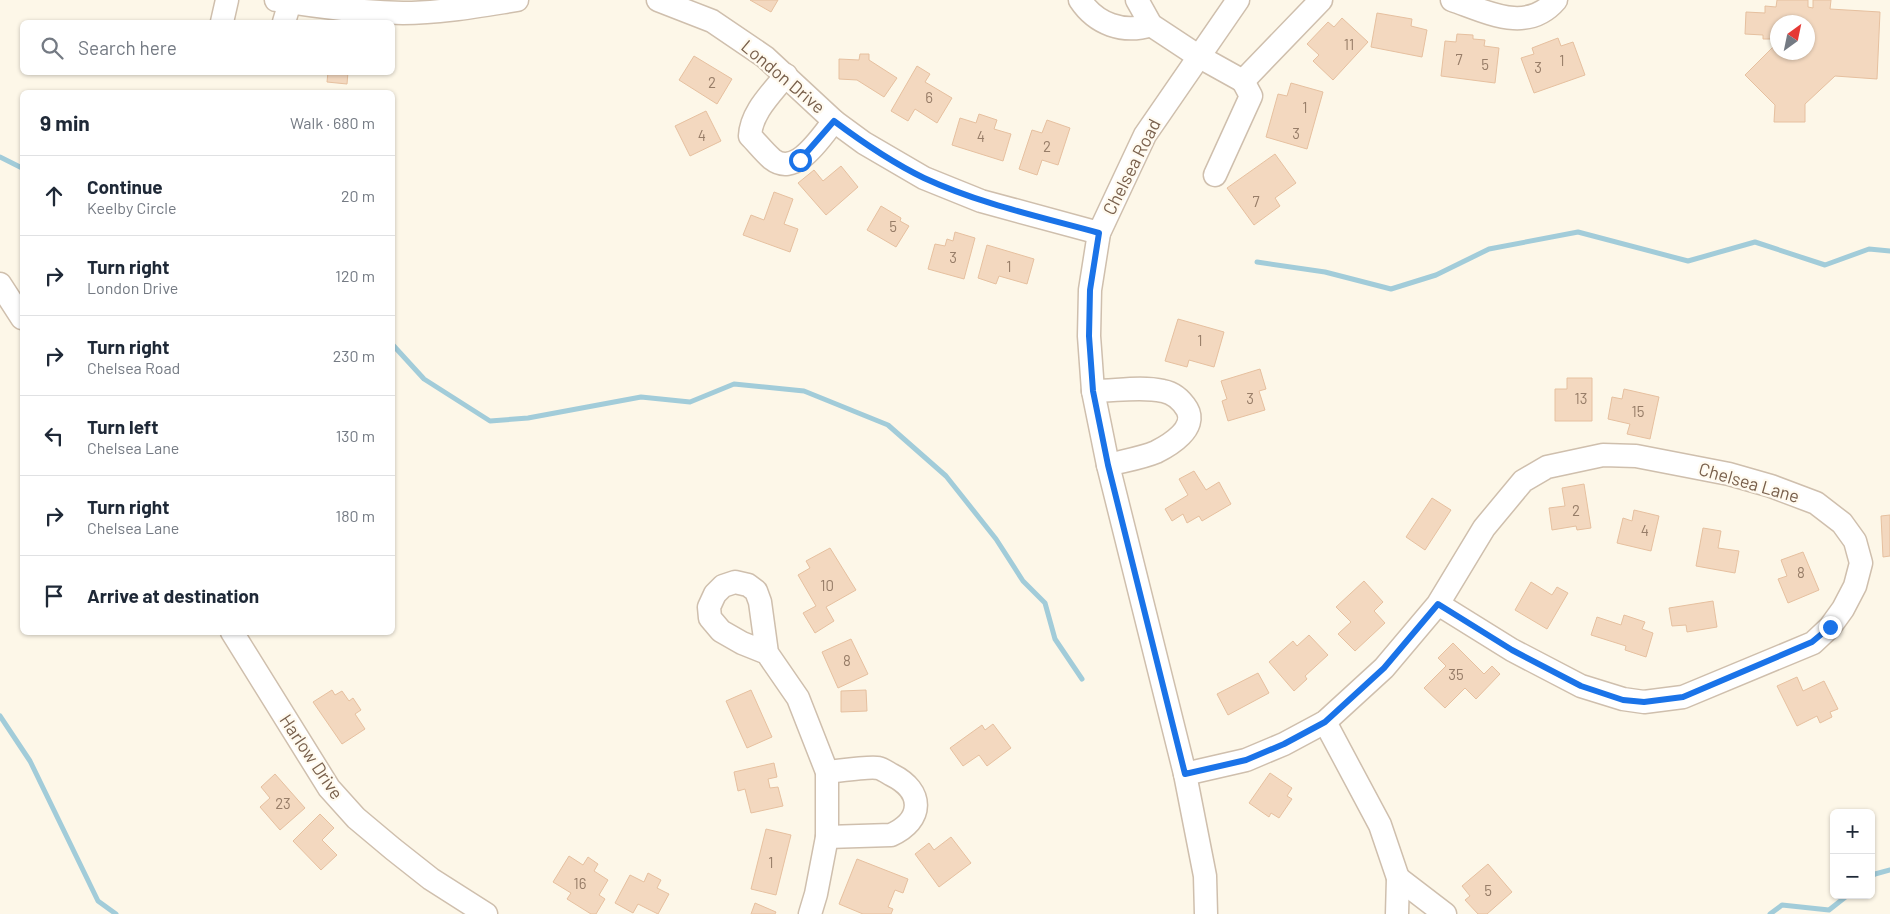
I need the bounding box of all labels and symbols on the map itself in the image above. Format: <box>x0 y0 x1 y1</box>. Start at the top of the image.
north arrow <box>1770 15 1815 60</box>
street label: London Drive <box>737 35 830 118</box>
house number: 11 <box>1344 35 1354 53</box>
house number: 7 <box>1455 50 1463 68</box>
house number: 1 <box>1559 51 1565 69</box>
house number: 5 <box>1481 55 1489 73</box>
house number: 3 <box>1534 58 1542 76</box>
house number: 2 <box>708 73 716 91</box>
house number: 6 <box>925 88 933 106</box>
house number: 1 <box>1302 98 1308 116</box>
street label: Chelsea Road <box>1097 115 1165 218</box>
house number: 3 <box>1292 124 1300 142</box>
house number: 4 <box>698 126 706 144</box>
house number: 4 <box>977 127 985 145</box>
house number: 2 <box>1043 137 1051 155</box>
route start <box>789 149 812 172</box>
house number: 7 <box>1252 192 1260 210</box>
house number: 5 <box>889 217 897 235</box>
house number: 3 <box>949 248 957 266</box>
house number: 1 <box>1006 257 1012 275</box>
house number: 1 <box>1197 331 1203 349</box>
house number: 3 <box>1246 389 1254 407</box>
house number: 13 <box>1575 389 1587 407</box>
house number: 15 <box>1632 402 1644 420</box>
street label: Chelsea Lane <box>1696 457 1802 507</box>
house number: 2 <box>1572 501 1580 519</box>
house number: 4 <box>1641 521 1649 539</box>
house number: 8 <box>1797 563 1805 581</box>
house number: 10 <box>820 576 834 594</box>
route end <box>1819 616 1842 639</box>
house number: 8 <box>843 651 851 669</box>
house number: 35 <box>1448 665 1464 683</box>
street label: Harlow Drive <box>275 710 348 803</box>
house number: 23 <box>275 794 291 812</box>
house number: 1 <box>768 853 774 871</box>
house number: 16 <box>574 874 586 892</box>
house number: 5 <box>1484 881 1492 899</box>

